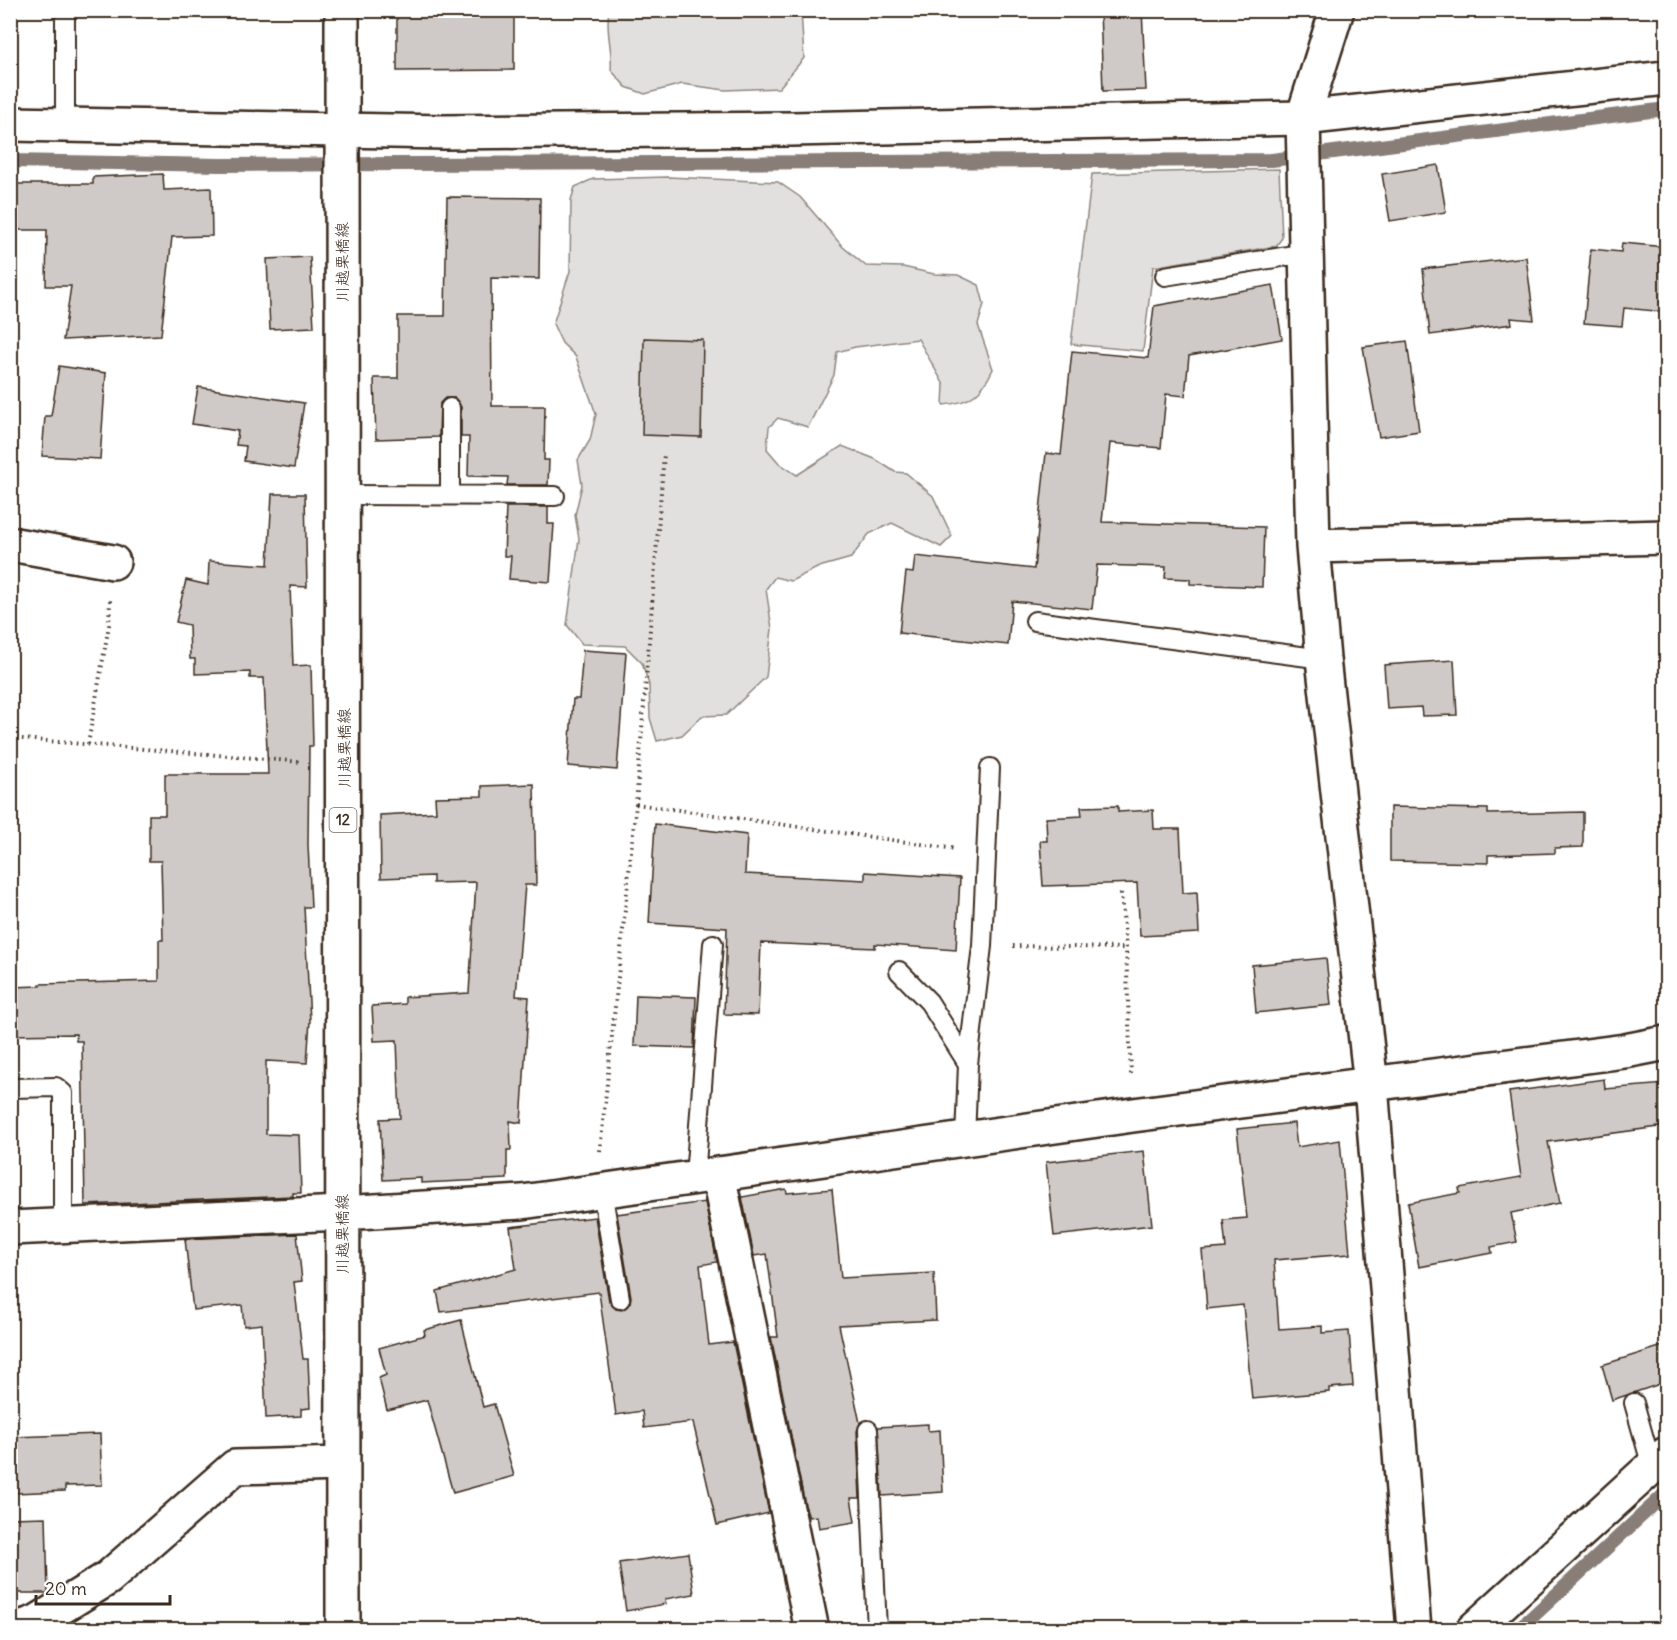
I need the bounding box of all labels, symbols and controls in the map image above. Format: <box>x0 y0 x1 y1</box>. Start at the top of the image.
street label: 川越栗橋線 <box>332 222 352 302</box>
street label: 川越栗橋線 <box>334 708 354 788</box>
road number: 12 <box>330 808 356 832</box>
street label: 川越栗橋線 <box>332 1194 352 1274</box>
scale bar <box>36 1568 170 1606</box>
text: 20 m <box>45 1577 87 1600</box>

